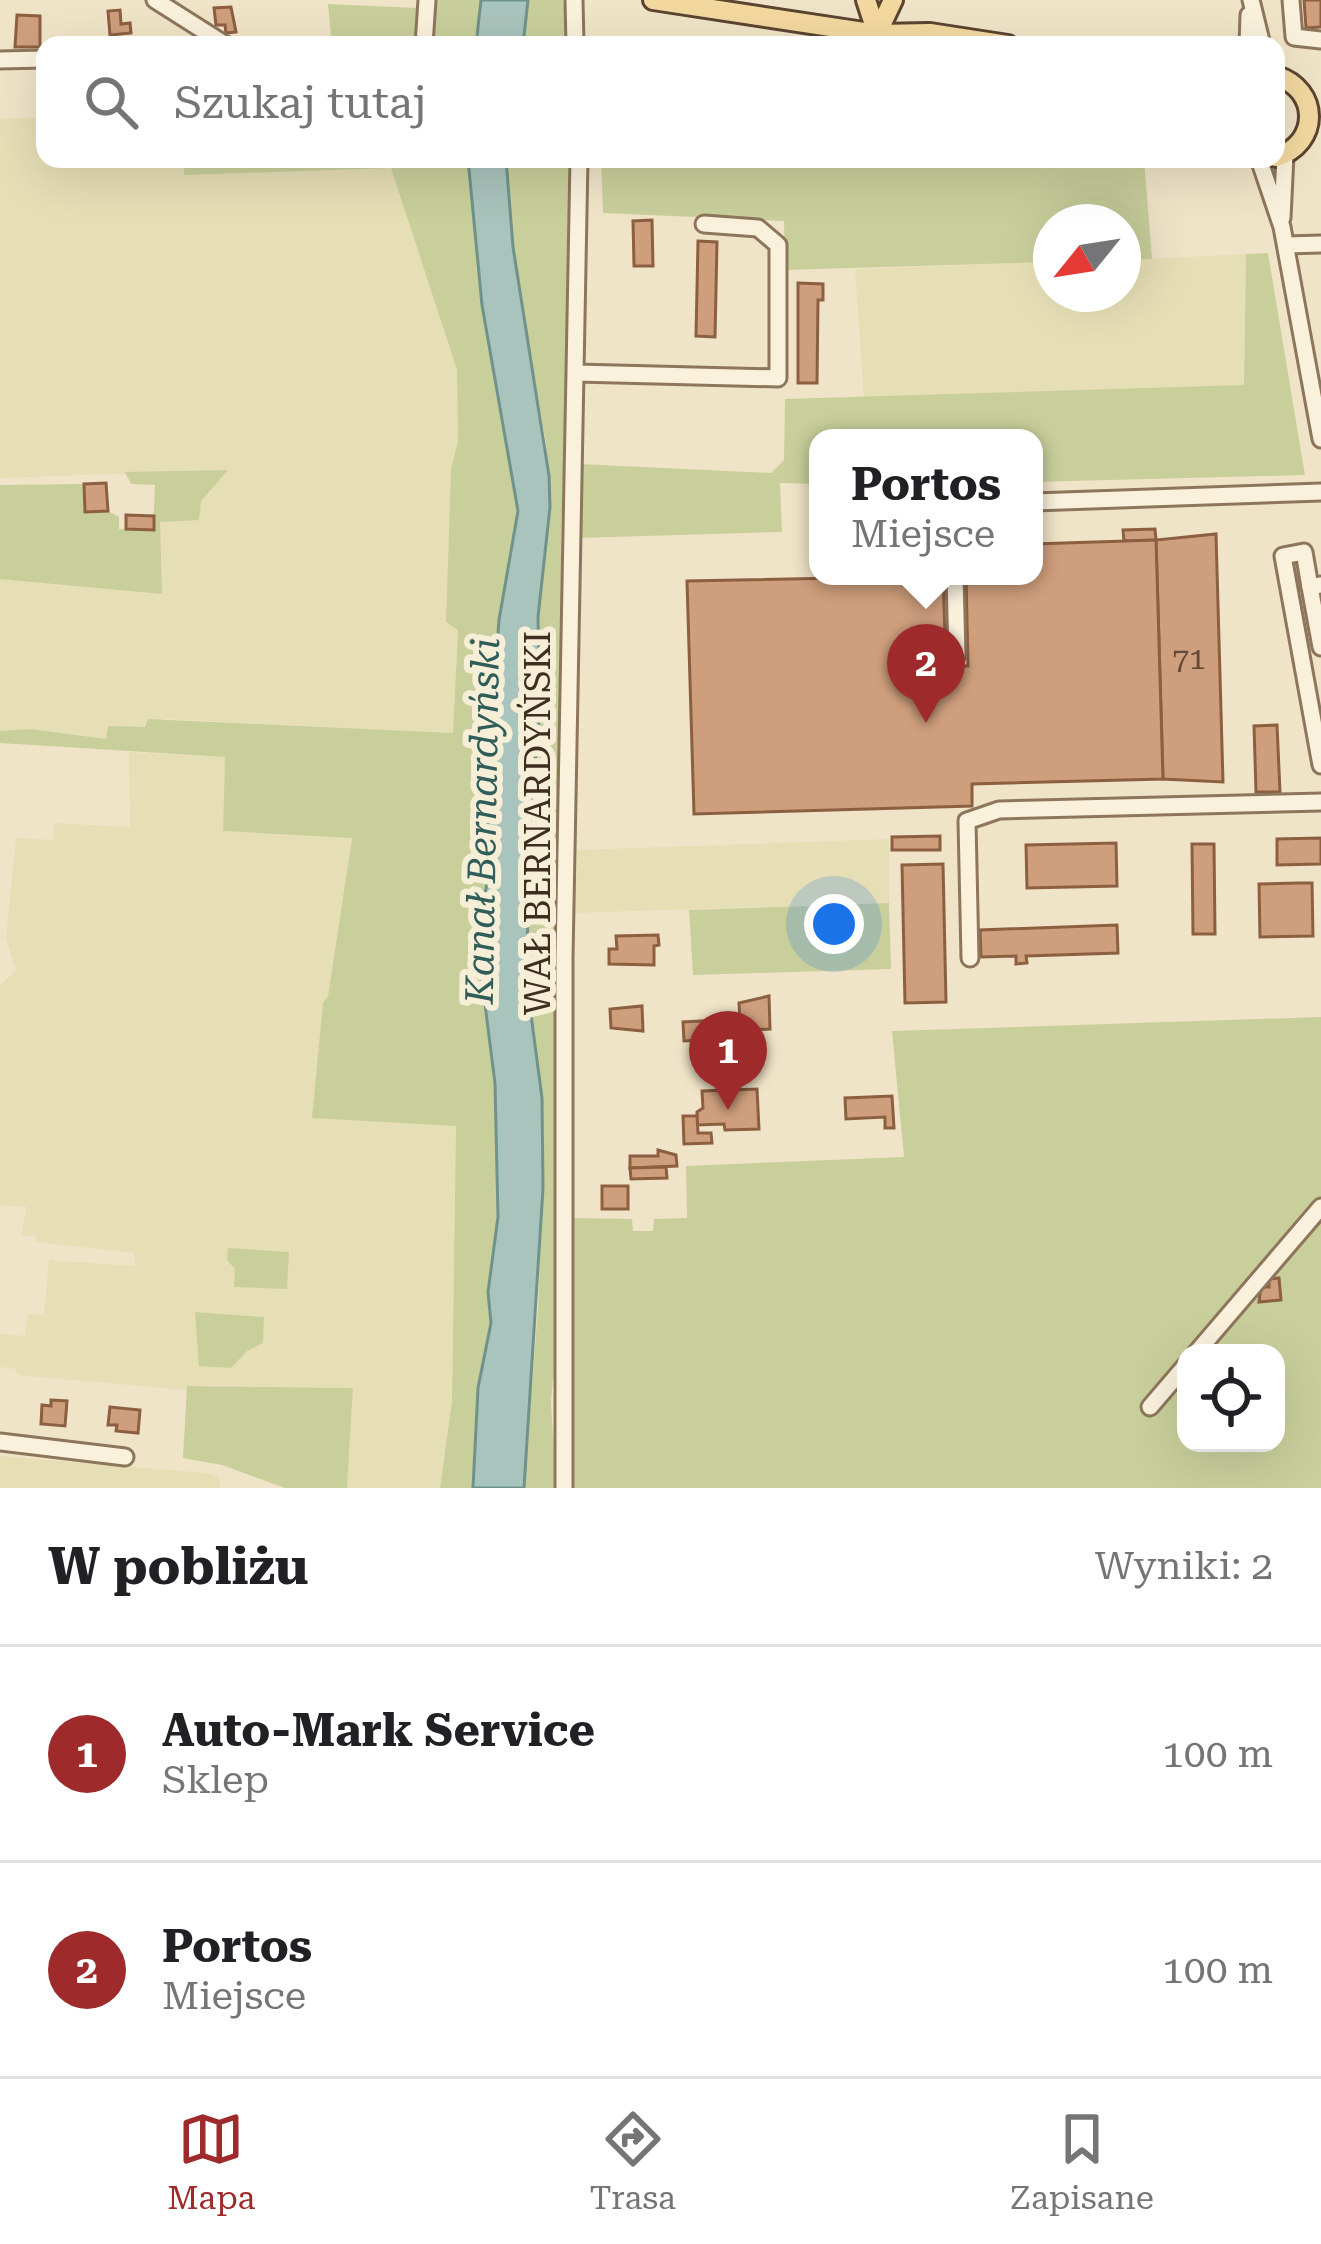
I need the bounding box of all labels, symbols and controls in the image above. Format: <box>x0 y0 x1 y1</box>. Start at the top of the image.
search box <box>36 36 1285 168</box>
icon: search <box>78 69 144 135</box>
text: Szukaj tutaj <box>174 76 427 129</box>
north arrow <box>1033 204 1141 312</box>
popup <box>809 429 1043 585</box>
text: Portos <box>851 458 1001 511</box>
text: Miejsce <box>851 511 995 557</box>
pin: 2 <box>887 624 965 723</box>
street label: WAŁ BERNARDYŃSKI <box>516 631 559 1015</box>
water label: Kanał Bernardyński <box>457 637 509 1006</box>
house number: 71 <box>1172 641 1206 676</box>
your location <box>804 894 864 954</box>
pin: 1 <box>689 1011 767 1110</box>
map controls <box>1177 1344 1285 1452</box>
button: locate <box>1177 1344 1285 1452</box>
text: W pobliżu <box>48 1537 308 1596</box>
text: Wyniki: 2 <box>1095 1543 1273 1589</box>
text: Auto-Mark Service <box>162 1704 595 1757</box>
text: 1 <box>76 1731 98 1777</box>
text: 100 m <box>1162 1731 1273 1777</box>
text: Sklep <box>162 1757 269 1803</box>
text: Portos <box>162 1920 312 1973</box>
text: 2 <box>76 1947 98 1993</box>
text: 100 m <box>1162 1947 1273 1993</box>
text: Miejsce <box>162 1973 306 2019</box>
tab: Mapa <box>167 2106 255 2217</box>
tab: Trasa <box>590 2106 676 2217</box>
tab: Zapisane <box>1010 2106 1154 2217</box>

